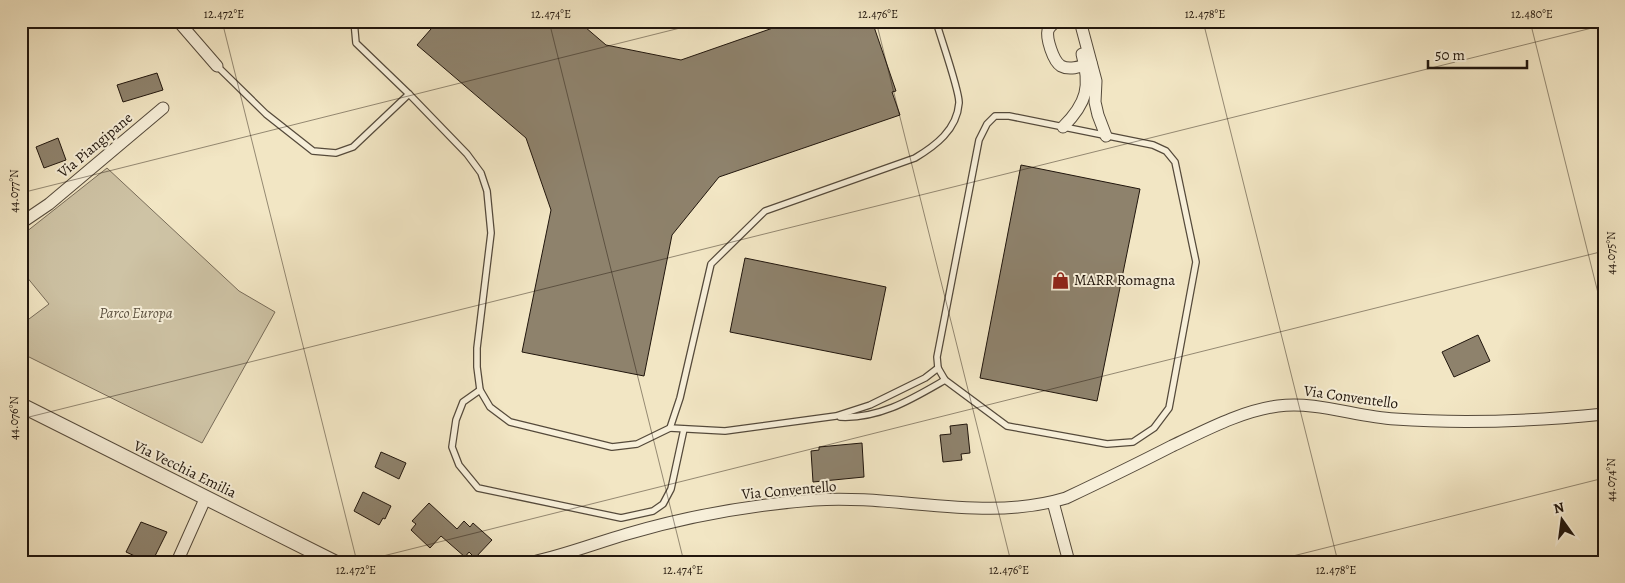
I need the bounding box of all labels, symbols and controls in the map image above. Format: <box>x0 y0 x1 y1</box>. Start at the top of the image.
text: 12.472°E <box>204 6 244 22</box>
text: 12.474°E <box>531 6 571 22</box>
text: 12.476°E <box>858 6 898 22</box>
text: 12.478°E <box>1185 6 1225 22</box>
text: 12.480°E <box>1511 6 1553 22</box>
scale bar <box>1428 38 1526 70</box>
text: 50 m <box>1435 45 1465 65</box>
street label: Via Piangipane <box>53 108 137 183</box>
text: 44.077°N <box>6 169 22 213</box>
text: 44.075°N <box>1603 231 1619 275</box>
shop icon: MARR Romagna <box>1050 270 1070 290</box>
place label: MARR Romagna <box>1074 270 1175 290</box>
park label: Parco Europa <box>99 303 173 323</box>
street label: Via Conventello <box>1302 380 1399 414</box>
text: 44.076°N <box>6 396 22 440</box>
street label: Via Vecchia Emilia <box>129 435 240 503</box>
text: 44.074°N <box>1603 458 1619 502</box>
street label: Via Conventello <box>740 476 837 504</box>
north arrow <box>1538 496 1588 546</box>
text: N <box>1552 497 1566 518</box>
text: 12.472°E <box>336 562 376 578</box>
text: 12.474°E <box>663 562 703 578</box>
text: 12.476°E <box>989 562 1029 578</box>
text: 12.478°E <box>1316 562 1356 578</box>

